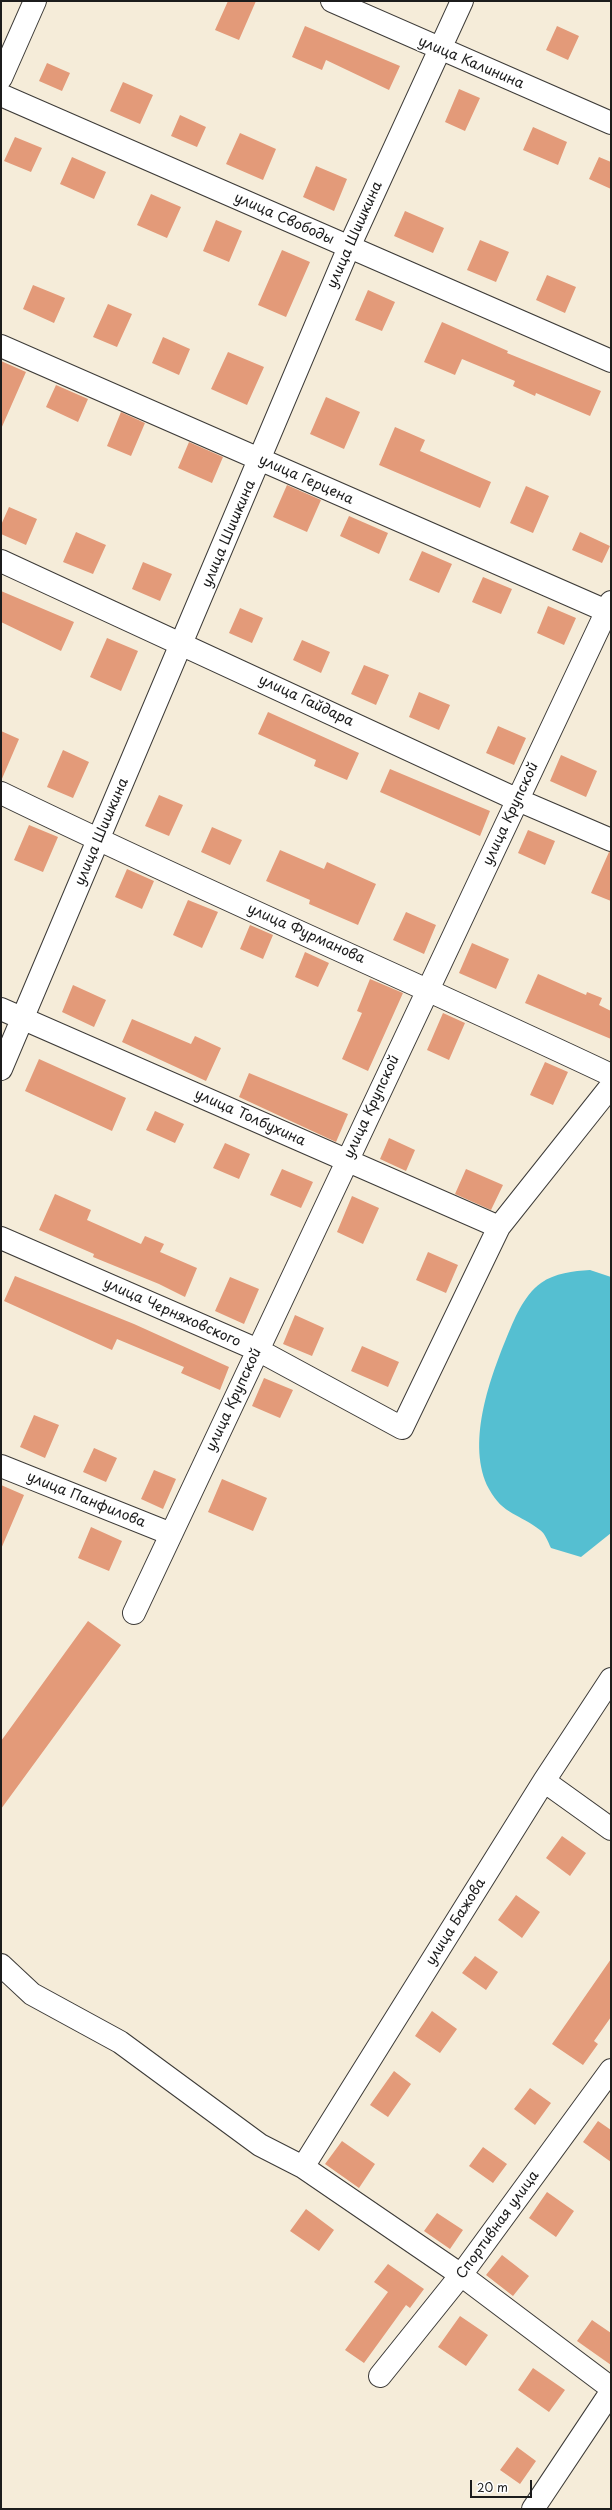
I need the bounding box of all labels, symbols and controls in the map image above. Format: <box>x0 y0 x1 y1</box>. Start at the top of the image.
street label: улица Калинина <box>416 33 526 93</box>
street label: улица Шишкина <box>324 179 386 291</box>
street label: улица Свободы <box>232 189 336 249</box>
street label: улица Герцена <box>256 452 356 508</box>
street label: улица Шишкина <box>199 478 259 590</box>
street label: улица Гайдара <box>256 672 356 730</box>
street label: улица Крупской <box>480 760 542 868</box>
street label: улица Шишкина <box>72 776 132 888</box>
street label: улица Фурманова <box>245 901 367 967</box>
street label: улица Крупской <box>341 1053 403 1161</box>
street label: улица Толбухина <box>192 1086 308 1150</box>
street label: улица Черняховского <box>101 1275 243 1351</box>
street label: улица Крупской <box>203 1346 265 1454</box>
street label: улица Панфилова <box>24 1469 148 1531</box>
street label: улица Бажова <box>423 1875 489 1969</box>
street label: Спортивная улица <box>453 2168 543 2282</box>
scale bar <box>472 2472 534 2498</box>
text: 20 m <box>477 2478 508 2496</box>

